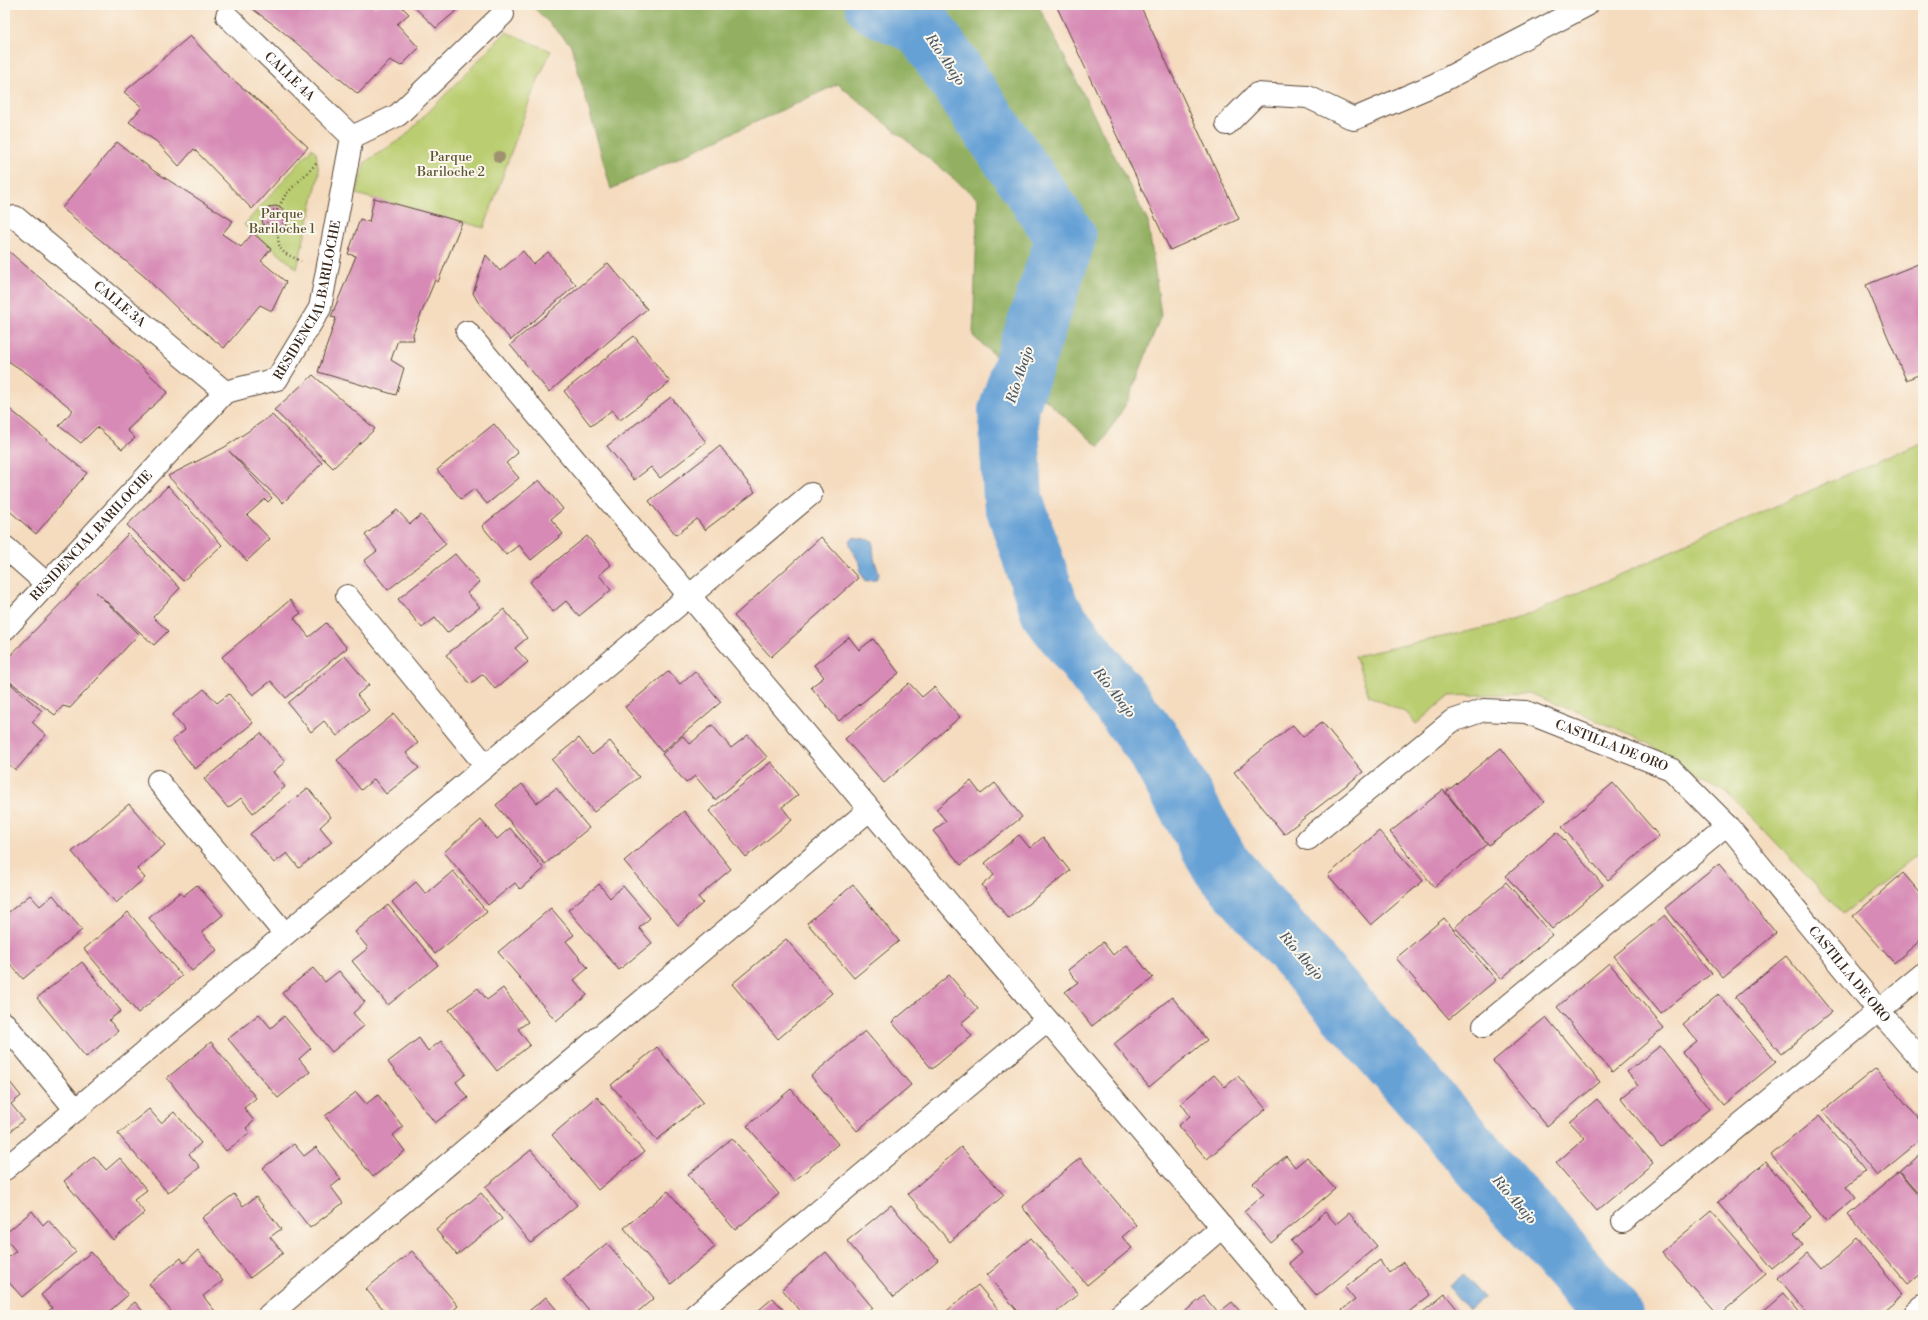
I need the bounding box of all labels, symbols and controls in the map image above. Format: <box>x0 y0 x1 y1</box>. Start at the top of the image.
water label: Río Abajo <box>921 30 969 89</box>
street label: CALLE 4A <box>261 49 319 105</box>
park label: Parque Bariloche 2 <box>416 149 485 180</box>
park label: Parque Bariloche 1 <box>248 206 315 237</box>
street label: RESIDENCIAL BARILOCHE <box>270 219 344 383</box>
street label: CALLE 3A <box>90 278 150 331</box>
water label: Río Abajo <box>1002 344 1038 407</box>
street label: RESIDENCIAL BARILOCHE <box>27 467 156 604</box>
water label: Río Abajo <box>1088 663 1139 722</box>
street label: CASTILLA DE ORO <box>1553 716 1670 775</box>
street label: CASTILLA DE ORO <box>1805 923 1893 1026</box>
water label: Río Abajo <box>1274 927 1327 984</box>
water label: Río Abajo <box>1487 1171 1540 1228</box>

